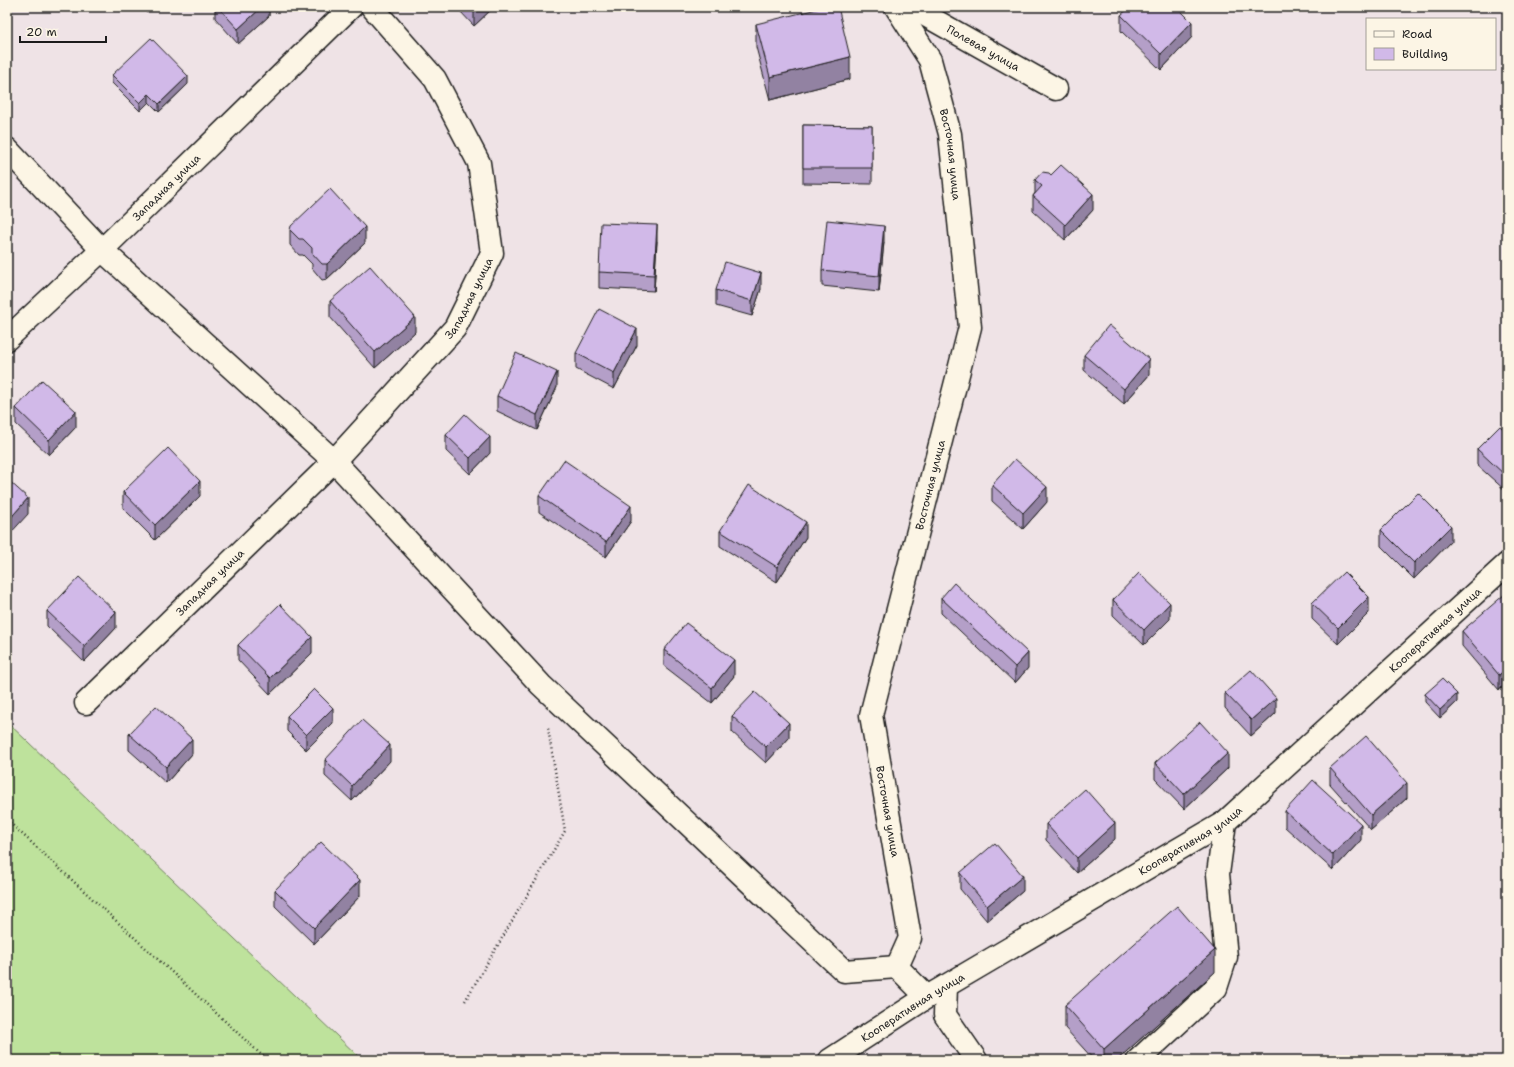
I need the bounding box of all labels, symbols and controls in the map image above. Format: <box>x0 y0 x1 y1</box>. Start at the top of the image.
scale bar <box>20 18 106 44</box>
legend <box>1366 18 1496 70</box>
street label: Полевая улица <box>944 22 1022 75</box>
text: 20 m <box>26 24 57 40</box>
text: Road <box>1402 26 1433 42</box>
text: Building <box>1402 46 1448 62</box>
street label: Восточная улица <box>936 107 964 201</box>
street label: Западная улица <box>129 151 204 224</box>
street label: Западная улица <box>442 255 497 342</box>
street label: Восточная улица <box>912 438 949 532</box>
street label: Западная улица <box>173 546 248 619</box>
street label: Кооперативная улица <box>1386 584 1485 676</box>
street label: Восточная улица <box>872 765 903 859</box>
street label: Кооперативная улица <box>1136 803 1246 879</box>
street label: Кооперативная улица <box>858 970 968 1046</box>

